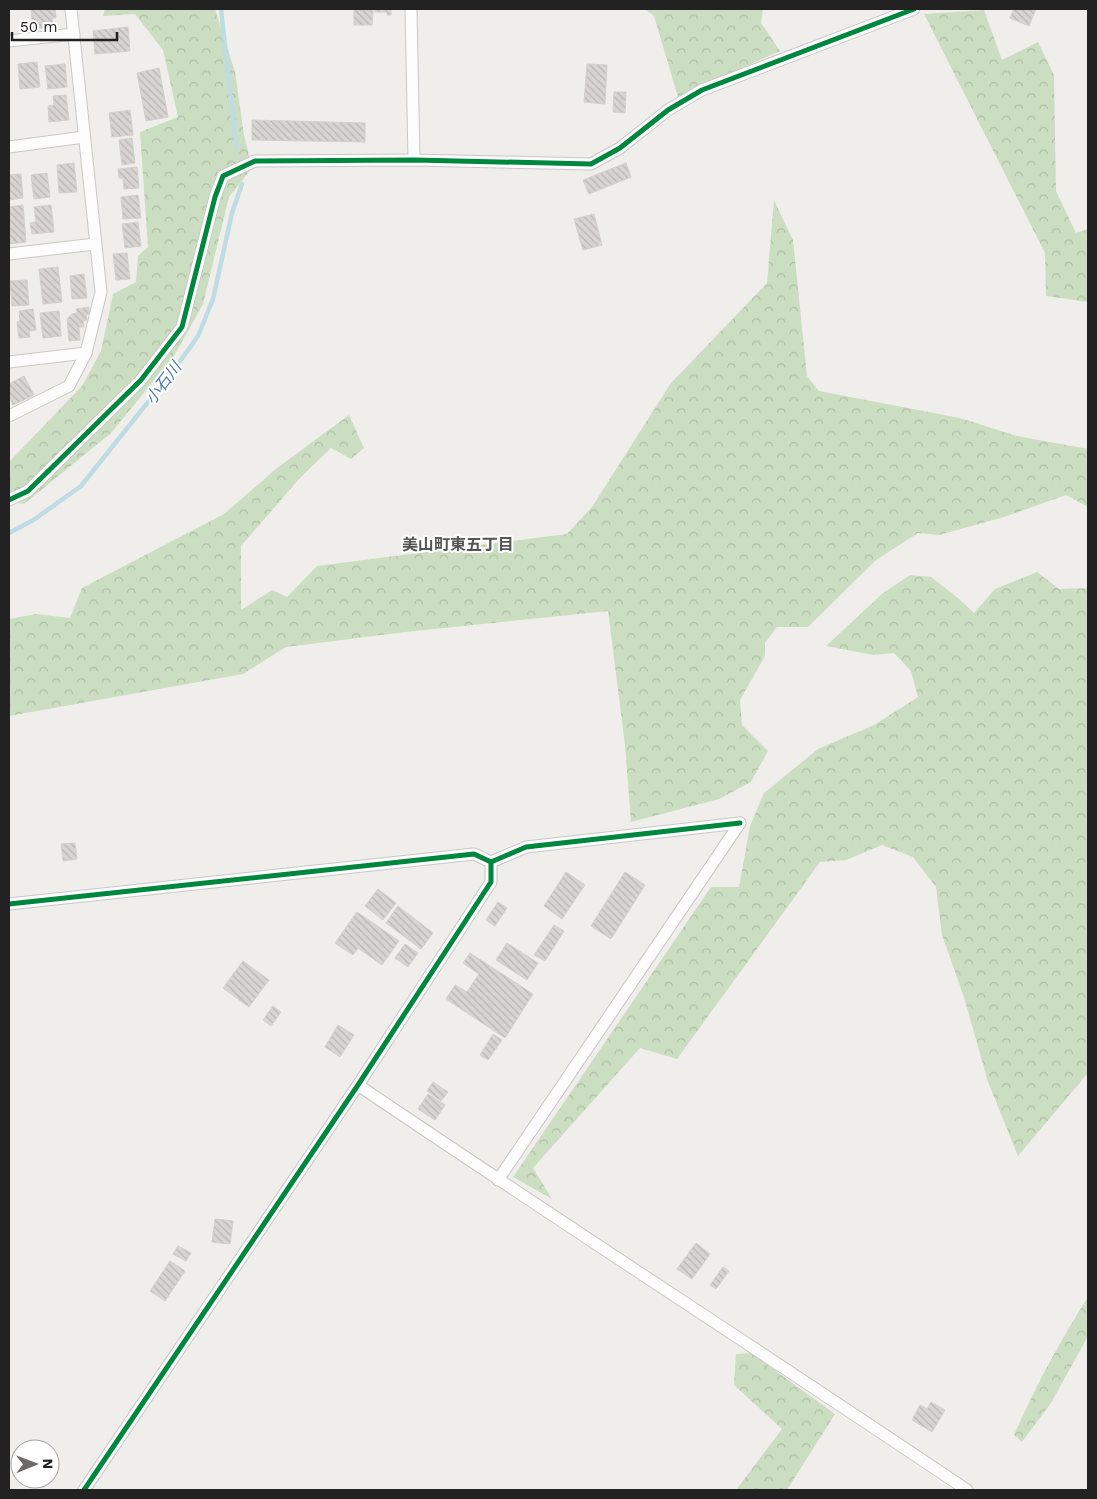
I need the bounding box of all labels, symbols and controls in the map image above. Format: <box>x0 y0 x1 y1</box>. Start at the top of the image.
scale bar <box>12 10 118 42</box>
text: 50 m <box>20 18 57 36</box>
water label: 小石川 <box>141 357 186 408</box>
district label: 美山町東五丁目 <box>402 535 514 554</box>
north arrow <box>10 1439 60 1489</box>
text: N <box>40 1458 56 1469</box>

